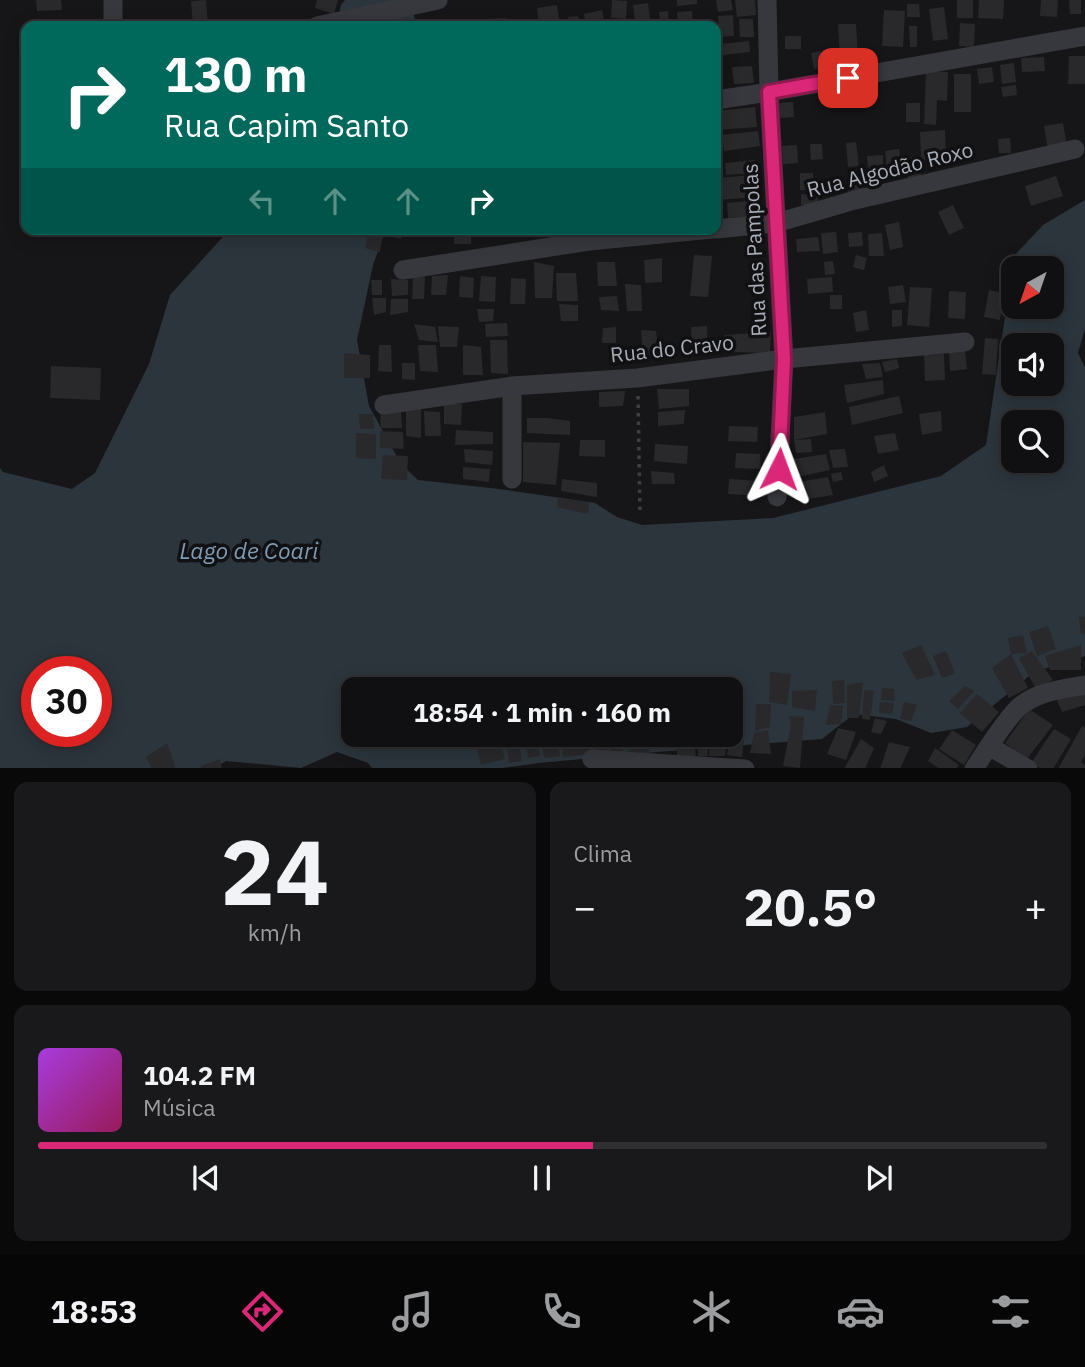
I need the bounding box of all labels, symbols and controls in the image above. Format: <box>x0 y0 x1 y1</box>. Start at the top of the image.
text: 130 m <box>164 42 308 105</box>
pin <box>818 48 878 108</box>
icon: right <box>49 49 140 140</box>
icon: arrive <box>829 59 867 97</box>
text: Rua Capim Santo <box>164 104 409 146</box>
street label: Rua Algodão Roxo <box>804 135 976 203</box>
street label: Rua das Pampolas <box>735 163 773 337</box>
icon: left <box>243 182 281 220</box>
icon: ahead <box>316 182 354 220</box>
icon: ahead <box>389 182 427 220</box>
icon: right <box>462 182 500 220</box>
north arrow <box>1001 256 1064 318</box>
map controls <box>1001 256 1064 473</box>
street label: Rua do Cravo <box>609 328 735 368</box>
button: sound <box>1001 333 1064 396</box>
button: search <box>1001 410 1064 473</box>
position arrow <box>742 432 816 506</box>
water label: Lago de Coari <box>180 535 319 565</box>
speed limit sign: 30 <box>21 656 112 747</box>
text: 18:54 · 1 min · 160 m <box>413 695 671 729</box>
text: 24 <box>220 812 329 930</box>
text: Clima <box>574 838 632 868</box>
text: 20.5° <box>743 873 877 940</box>
text: − <box>574 882 596 931</box>
text: + <box>1024 882 1047 931</box>
text: km/h <box>248 917 302 947</box>
text: 104.2 FM <box>143 1058 256 1092</box>
text: Música <box>143 1092 216 1122</box>
icon: previous <box>187 1159 225 1197</box>
icon: pause <box>523 1159 561 1197</box>
icon: next <box>860 1159 898 1197</box>
icon: directions <box>238 1287 287 1336</box>
icon: music <box>388 1287 437 1336</box>
icon: phone <box>537 1287 586 1336</box>
icon: climate <box>687 1287 736 1336</box>
icon: car <box>836 1287 885 1336</box>
icon: filters <box>986 1287 1035 1336</box>
text: 18:53 <box>50 1290 138 1332</box>

